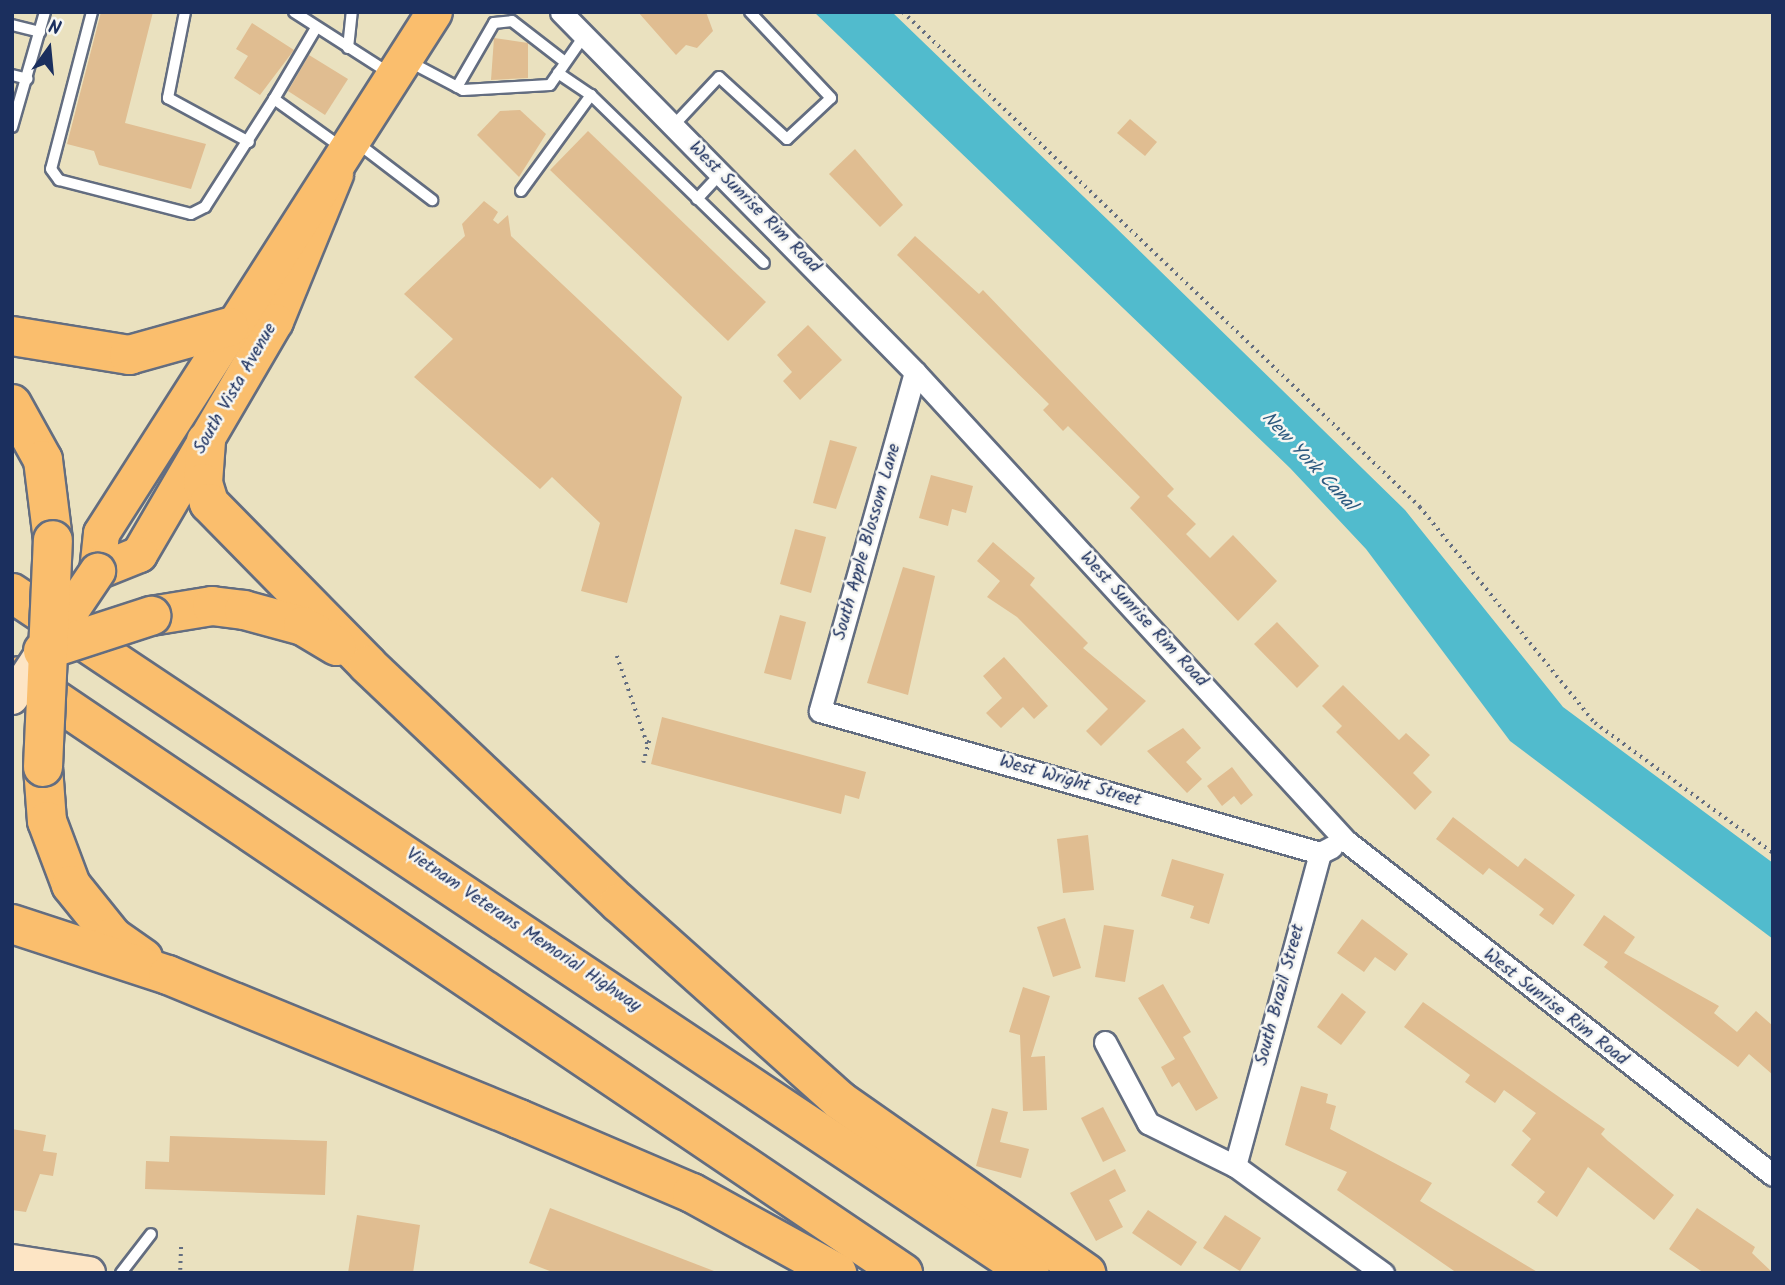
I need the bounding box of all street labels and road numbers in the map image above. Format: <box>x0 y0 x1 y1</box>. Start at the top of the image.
street label: West Sunrise Rim Road <box>684 138 824 278</box>
street label: South Vista Avenue <box>190 320 282 458</box>
street label: South Apple Blossom Lane <box>830 441 906 643</box>
street label: West Sunrise Rim Road <box>1075 548 1211 692</box>
street label: West Wright Street <box>997 751 1143 813</box>
street label: Vietnam Veterans Memorial Highway <box>401 844 645 1018</box>
street label: South Brazil Street <box>1252 922 1310 1068</box>
street label: West Sunrise Rim Road <box>1478 945 1632 1071</box>

